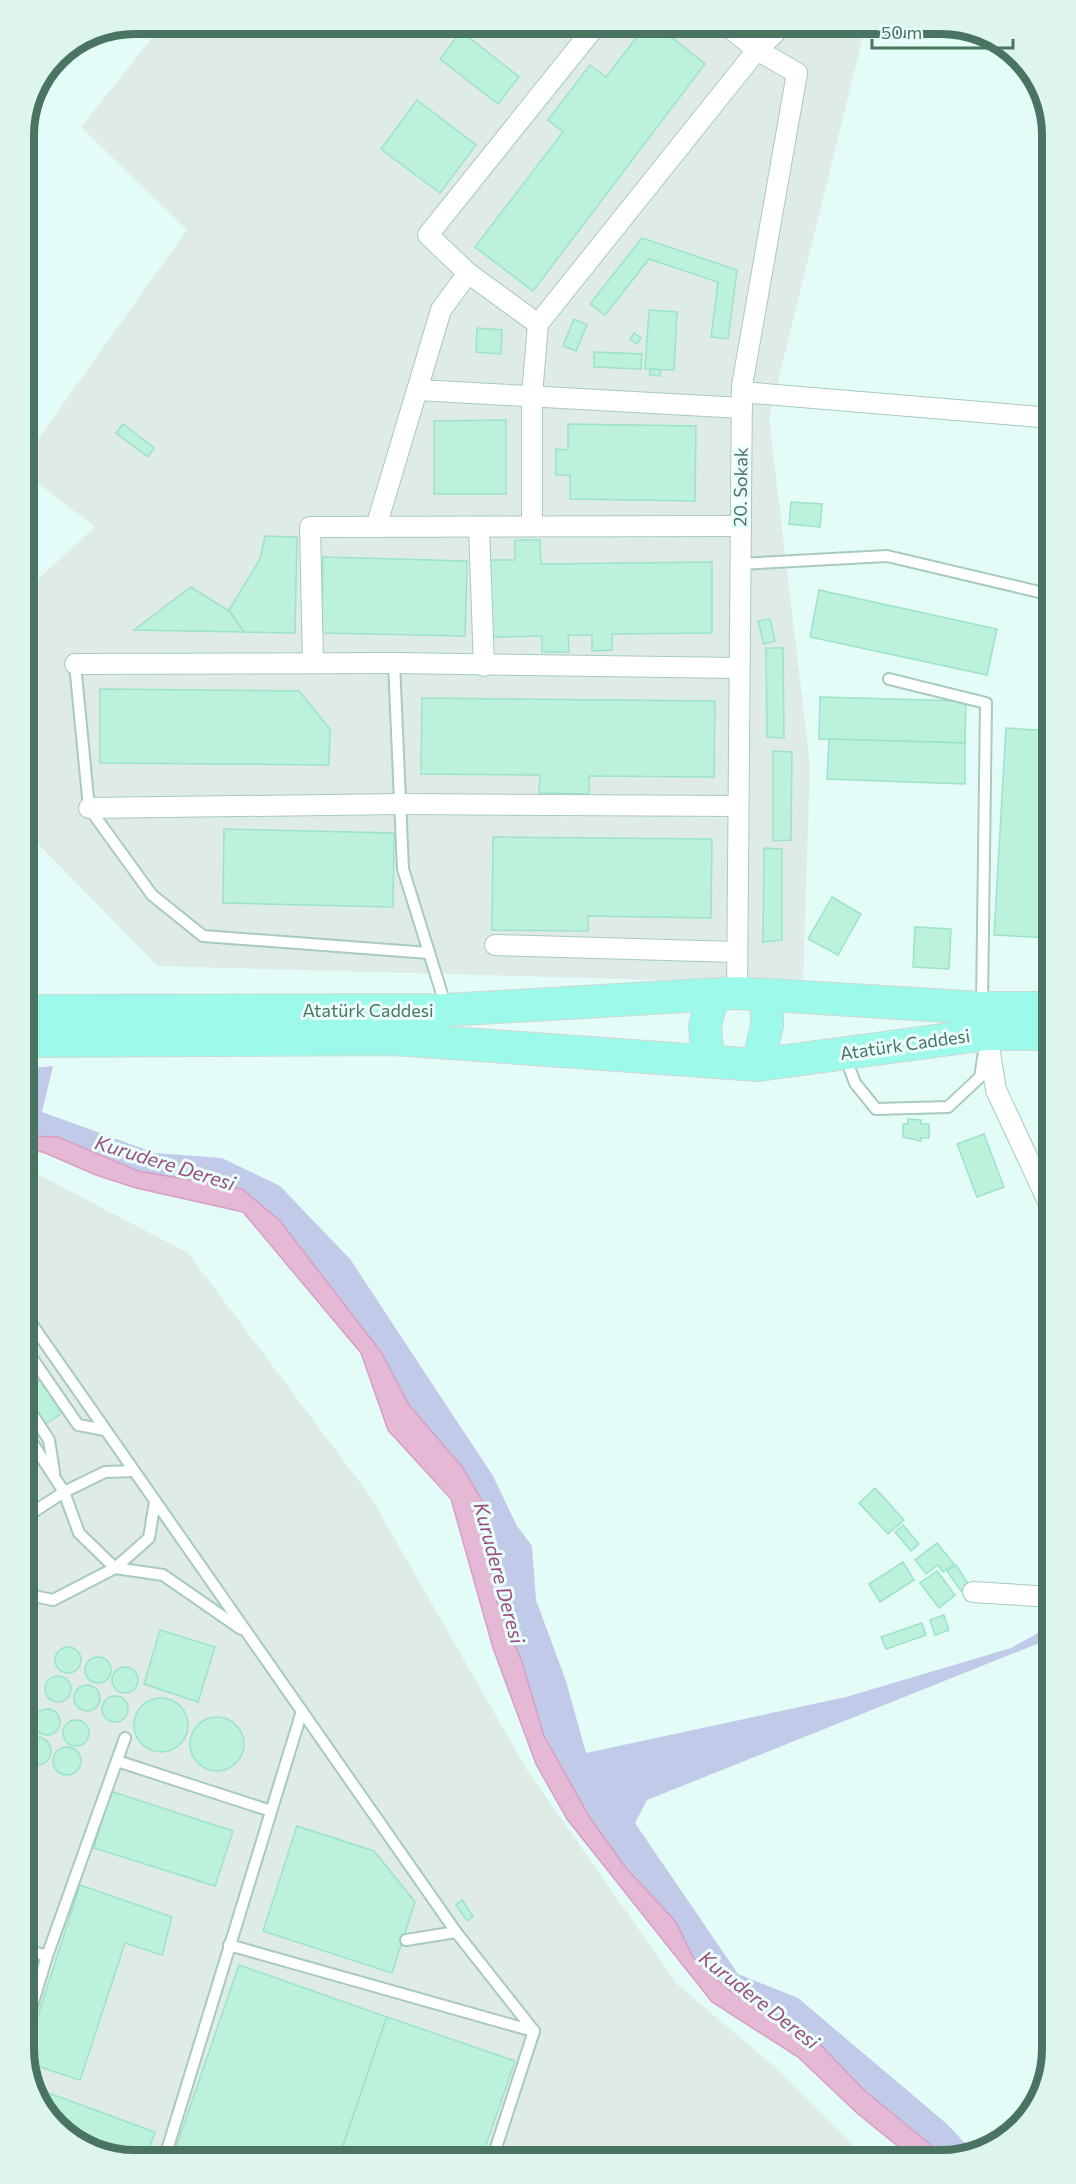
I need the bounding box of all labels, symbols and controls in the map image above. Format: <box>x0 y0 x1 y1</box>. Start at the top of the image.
scale bar <box>872 12 1013 50</box>
text: 50 m <box>881 21 922 43</box>
street label: 20. Sokak <box>728 447 752 527</box>
street label: Atatürk Caddesi <box>302 999 434 1021</box>
street label: Atatürk Caddesi <box>838 1024 971 1064</box>
water label: Kurudere Deresi <box>92 1129 239 1195</box>
water label: Kurudere Deresi <box>470 1499 531 1647</box>
water label: Kurudere Deresi <box>695 1945 825 2054</box>

